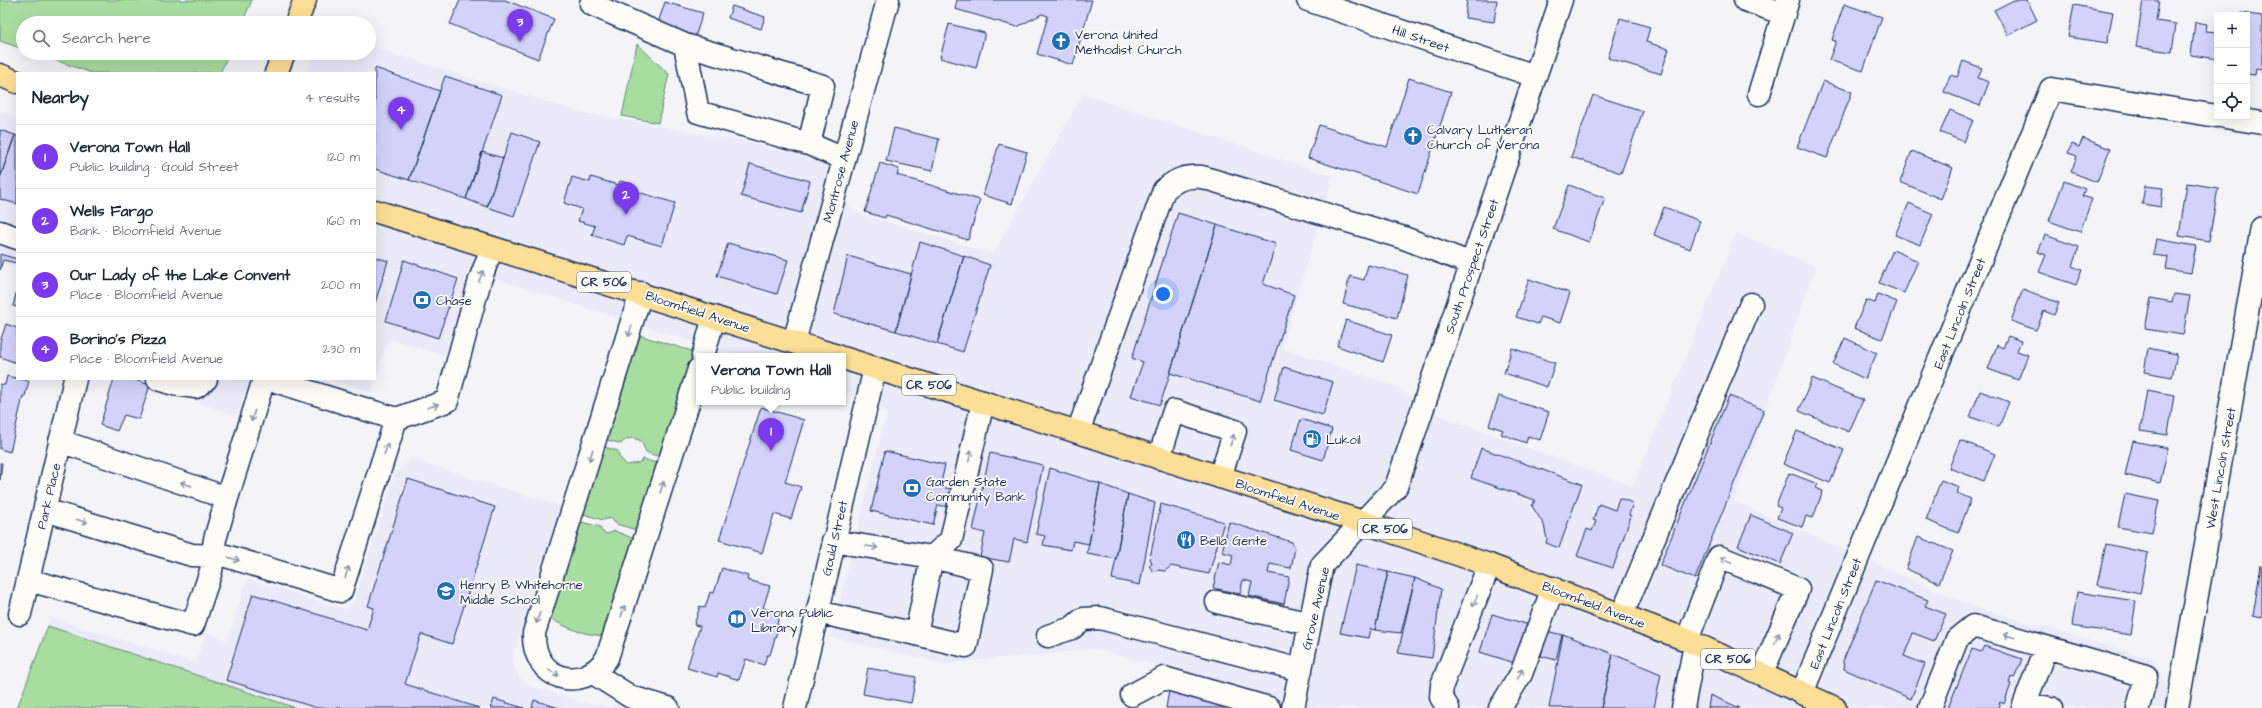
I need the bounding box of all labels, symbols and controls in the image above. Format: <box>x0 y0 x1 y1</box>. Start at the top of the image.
pin: 3 <box>507 9 533 42</box>
map controls <box>2214 12 2250 120</box>
button: + <box>2214 12 2250 48</box>
search box <box>16 16 376 60</box>
street label: Hill Street <box>1390 21 1452 57</box>
place label: Verona United Methodist Church <box>1075 26 1182 59</box>
icon: search <box>30 27 52 49</box>
text: Search here <box>62 28 151 49</box>
church icon: Verona United Methodist Church <box>1050 30 1072 52</box>
button: − <box>2214 48 2250 84</box>
button: locate <box>2214 84 2250 120</box>
text: Nearby <box>32 86 89 110</box>
text: 4 results <box>305 89 360 107</box>
pin: 4 <box>388 97 414 130</box>
street label: Montrose Avenue <box>819 118 863 224</box>
place label: Calvary Lutheran Church of Verona <box>1427 121 1540 154</box>
church icon: Calvary Lutheran Church of Verona <box>1402 125 1424 147</box>
text: Verona Town Hall <box>70 137 190 158</box>
text: 1 <box>44 148 46 166</box>
text: 120 m <box>327 148 360 166</box>
text: Public building · Gould Street <box>70 158 239 176</box>
pin: 2 <box>613 182 639 215</box>
street label: South Prospect Street <box>1440 196 1504 336</box>
text: Wells Fargo <box>70 201 153 222</box>
text: 2 <box>41 212 49 230</box>
text: 160 m <box>327 212 360 230</box>
text: Bank · Bloomfield Avenue <box>70 222 221 240</box>
street label: East Lincoln Street <box>1929 255 1991 372</box>
text: Our Lady of the Lake Convent <box>70 265 290 286</box>
one-way arrow <box>478 271 486 283</box>
road number: CR 506 <box>577 272 631 292</box>
text: 3 <box>42 276 48 294</box>
text: 200 m <box>321 276 360 294</box>
your location <box>1153 284 1173 304</box>
text: Place · Bloomfield Avenue <box>70 286 223 304</box>
street label: Bloomfield Avenue <box>643 287 752 337</box>
bank icon: Chase <box>411 289 433 311</box>
place label: Chase <box>436 292 472 310</box>
one-way arrow <box>626 324 633 337</box>
text: Borino's Pizza <box>70 329 166 350</box>
text: 4 <box>41 340 49 358</box>
text: 230 m <box>322 340 360 358</box>
text: Place · Bloomfield Avenue <box>70 350 223 368</box>
popup <box>696 353 846 405</box>
text: Verona Town Hall <box>711 360 831 381</box>
road number: CR 506 <box>902 375 956 395</box>
text: Public building <box>711 381 790 399</box>
one-way arrow <box>426 401 438 409</box>
street label: West Lincoln Street <box>2201 405 2241 530</box>
one-way arrow <box>249 410 256 423</box>
pin: 1 <box>758 418 784 451</box>
fuel station icon: Lukoil <box>1301 428 1323 450</box>
place label: Lukoil <box>1326 431 1361 449</box>
one-way arrow <box>1229 434 1236 447</box>
one-way arrow <box>383 443 391 455</box>
one-way arrow <box>587 448 594 461</box>
one-way arrow <box>967 450 975 463</box>
street label: Park Place <box>33 461 65 531</box>
place label: Garden State Community Bank <box>926 473 1026 507</box>
street label: Bloomfield Avenue <box>1233 475 1342 525</box>
bank icon: Garden State Community Bank <box>901 477 923 499</box>
one-way arrow <box>179 480 192 487</box>
one-way arrow <box>659 481 666 494</box>
street label: Gould Street <box>818 498 853 578</box>
one-way arrow <box>76 518 88 526</box>
road number: CR 506 <box>1358 519 1412 539</box>
restaurant icon: Bella Gente <box>1175 529 1197 551</box>
place label: Bella Gente <box>1200 532 1267 550</box>
one-way arrow <box>865 543 878 551</box>
street label: East Lincoln Street <box>1805 555 1867 672</box>
one-way arrow <box>228 556 241 563</box>
one-way arrow <box>1721 556 1733 563</box>
street label: Grove Avenue <box>1298 565 1334 652</box>
one-way arrow <box>343 567 351 579</box>
place label: Henry B Whitehorne Middle School <box>460 576 583 609</box>
street label: Bloomfield Avenue <box>1540 577 1648 633</box>
school or university icon: Henry B Whitehorne Middle School <box>435 580 457 602</box>
one-way arrow <box>1471 595 1478 607</box>
one-way arrow <box>620 604 627 617</box>
place label: Verona Public Library <box>751 604 833 638</box>
library icon: Verona Public Library <box>726 608 748 630</box>
one-way arrow <box>534 612 541 625</box>
one-way arrow <box>1774 632 1781 644</box>
one-way arrow <box>2003 632 2016 639</box>
road number: CR 506 <box>1701 649 1755 669</box>
one-way arrow <box>1517 669 1524 681</box>
one-way arrow <box>548 670 560 678</box>

